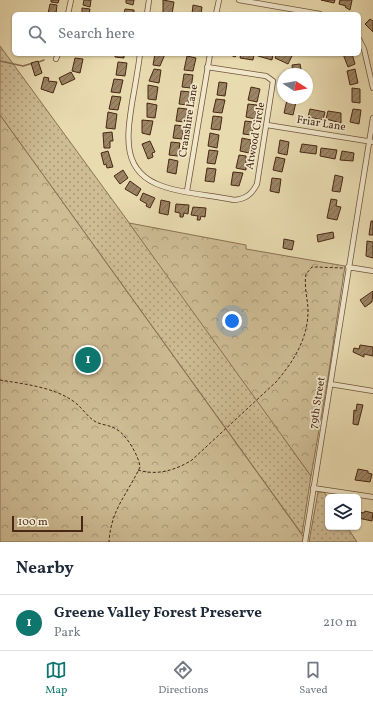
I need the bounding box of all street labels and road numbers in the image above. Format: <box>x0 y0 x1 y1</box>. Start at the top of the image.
street label: Cranshire Lane <box>176 83 202 159</box>
street label: Atwood Circle <box>243 101 269 171</box>
street label: Friar Lane <box>295 113 347 135</box>
street label: 79th Street <box>306 376 330 430</box>

